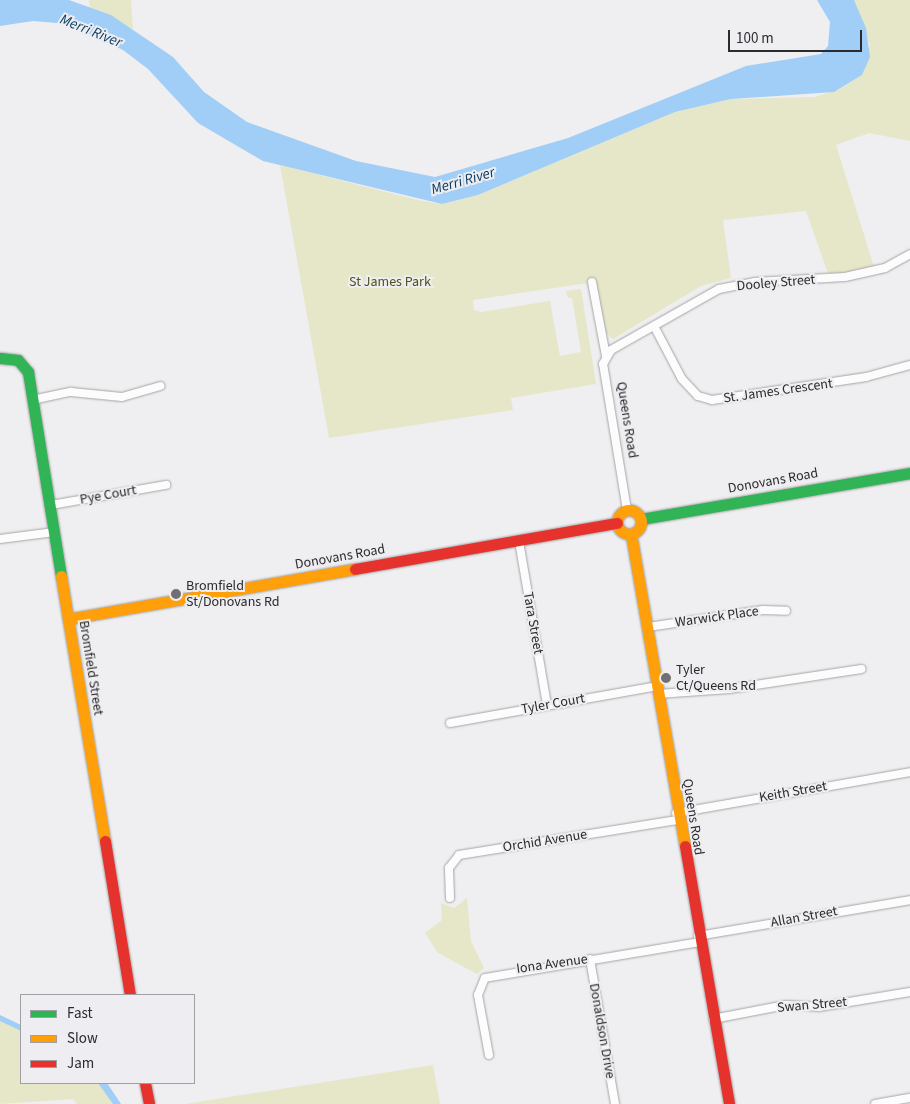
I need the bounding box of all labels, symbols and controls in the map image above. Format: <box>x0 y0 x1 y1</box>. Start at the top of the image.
water label: Merri River <box>57 10 125 52</box>
scale bar <box>730 20 864 52</box>
text: 100 m <box>736 28 774 49</box>
water label: Merri River <box>429 163 497 199</box>
street label: Dooley Street <box>736 271 816 295</box>
park label: St James Park <box>349 274 431 290</box>
street label: St. James Crescent <box>722 375 834 407</box>
street label: Queens Road <box>613 381 641 459</box>
street label: Donovans Road <box>727 465 819 497</box>
street label: Pye Court <box>79 482 137 508</box>
street label: Donovans Road <box>294 541 386 573</box>
place label: Bromfield St/Donovans Rd <box>186 578 280 610</box>
marker: Bromfield St/Donovans Rd <box>170 588 182 600</box>
street label: Tara Street <box>519 591 547 655</box>
street label: Warwick Place <box>674 603 760 631</box>
street label: Bromfield Street <box>75 619 107 717</box>
place label: Tyler Ct/Queens Rd <box>676 662 756 694</box>
marker: Tyler Ct/Queens Rd <box>660 672 672 684</box>
street label: Tyler Court <box>520 690 586 718</box>
street label: Queens Road <box>679 778 707 856</box>
street label: Keith Street <box>758 778 828 806</box>
street label: Orchid Avenue <box>502 826 588 856</box>
street label: Allan Street <box>769 903 839 931</box>
street label: Iona Avenue <box>515 951 589 977</box>
street label: Donaldson Drive <box>585 982 619 1080</box>
legend <box>20 994 195 1084</box>
street label: Swan Street <box>776 994 848 1016</box>
text: Fast <box>67 1003 93 1024</box>
text: Slow <box>67 1028 98 1049</box>
text: Jam <box>67 1053 94 1074</box>

